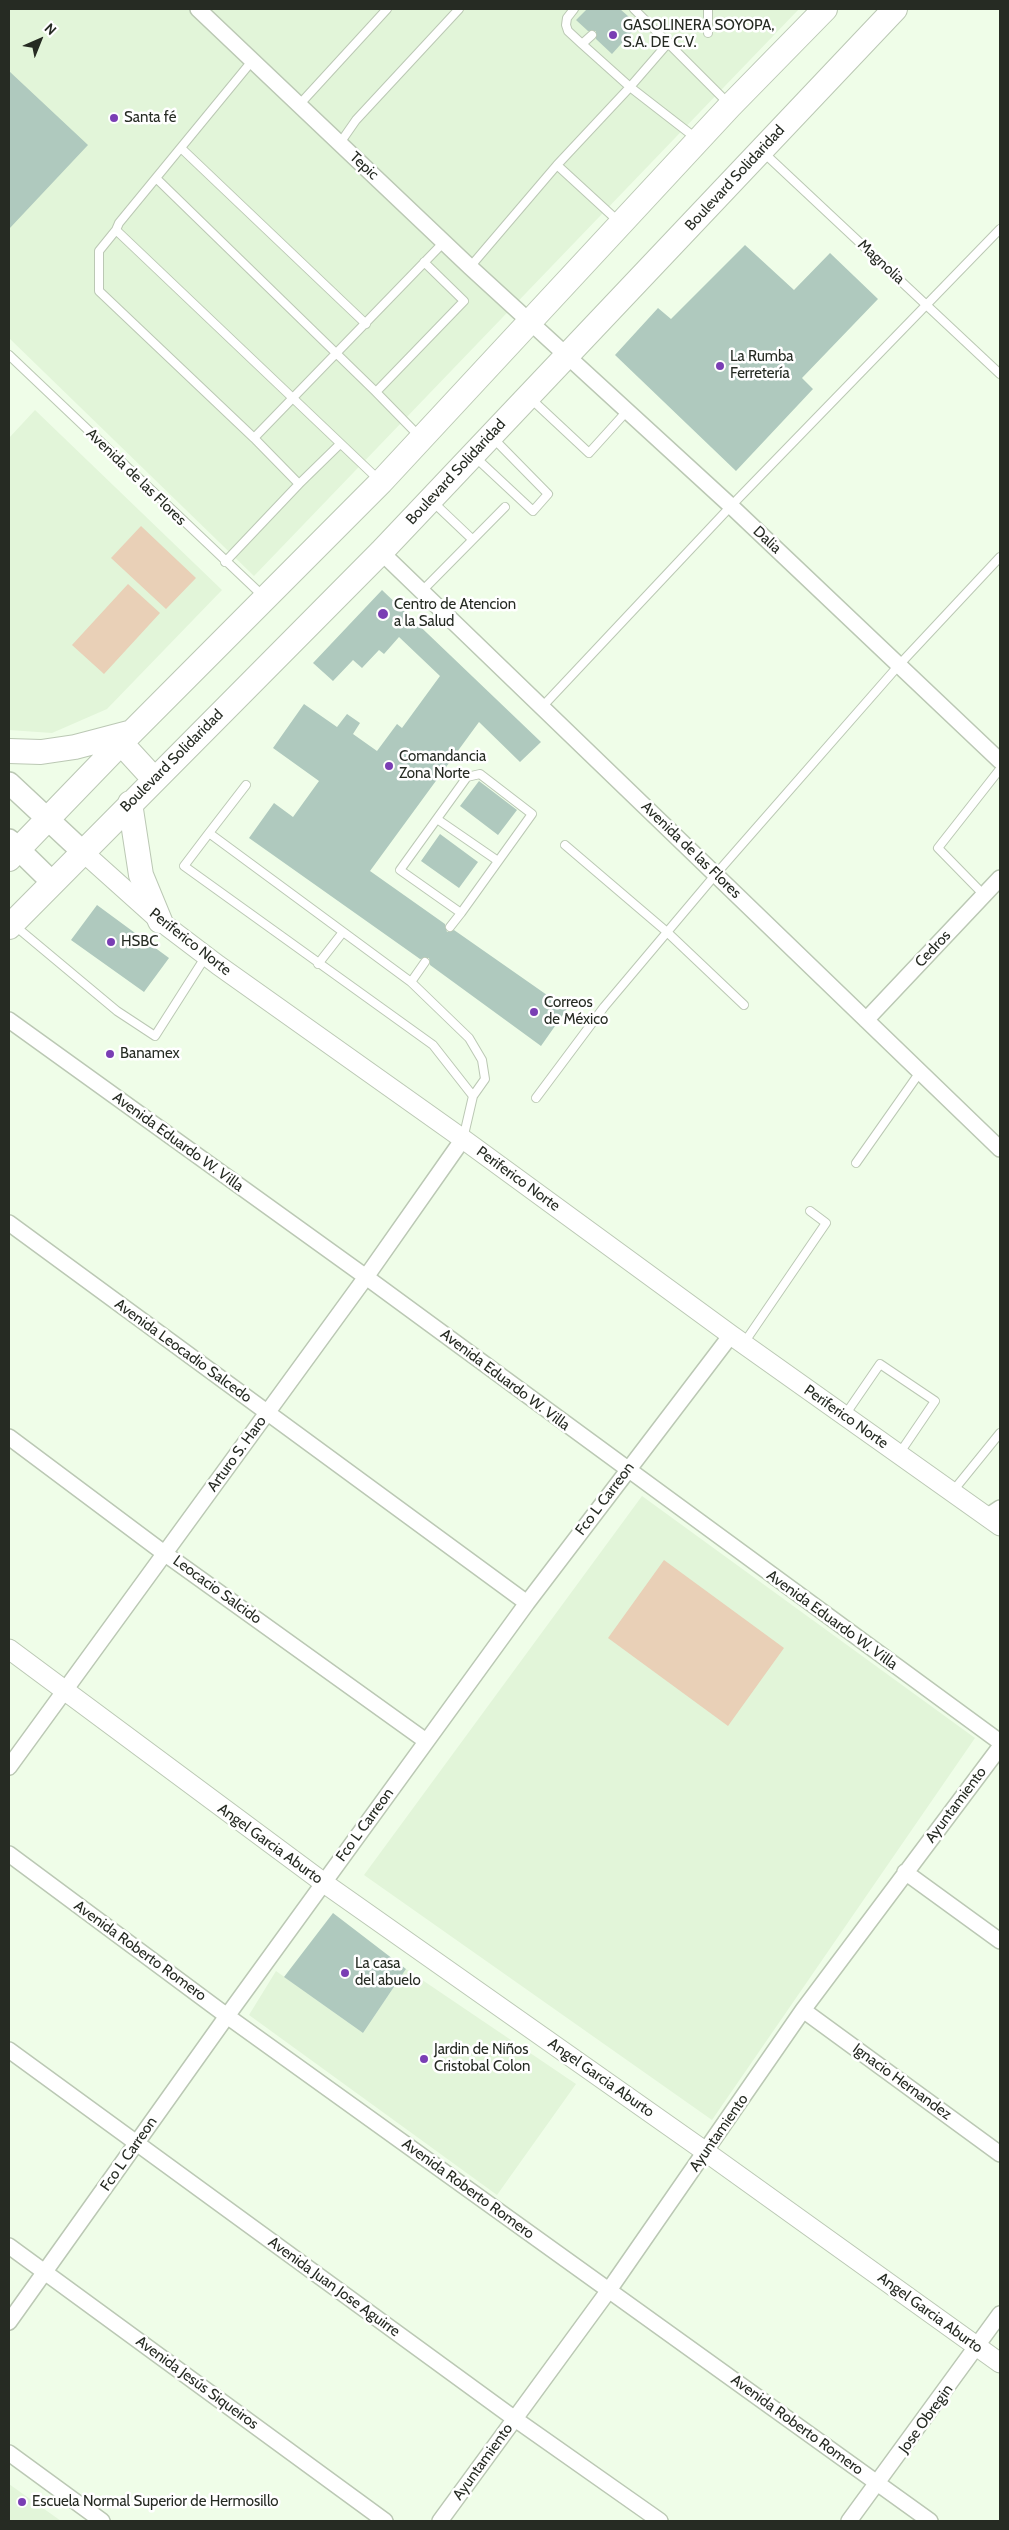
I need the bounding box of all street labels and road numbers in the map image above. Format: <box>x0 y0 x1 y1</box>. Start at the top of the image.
street label: Boulevard Solidaridad <box>681 121 789 235</box>
street label: Tepic <box>346 148 382 184</box>
street label: Magnolia <box>854 236 908 288</box>
street label: Boulevard Solidaridad <box>402 415 510 529</box>
street label: Avenida de las Flores <box>82 425 190 529</box>
street label: Dalia <box>749 523 785 557</box>
street label: Boulevard Solidaridad <box>117 706 227 816</box>
street label: Avenida de las Flores <box>637 798 745 902</box>
street label: Periferico Norte <box>146 905 234 979</box>
street label: Cedros <box>911 927 955 971</box>
street label: Avenida Eduardo W. Villa <box>109 1088 247 1196</box>
street label: Periferico Norte <box>473 1143 563 1215</box>
street label: Avenida Leocadio Salcedo <box>111 1295 255 1407</box>
street label: Avenida Eduardo W. Villa <box>437 1325 573 1435</box>
street label: Periferico Norte <box>800 1381 892 1453</box>
street label: Arturo S. Haro <box>204 1413 270 1495</box>
street label: Fco L Carreon <box>572 1459 638 1539</box>
street label: Leocacio Salcido <box>169 1552 265 1628</box>
street label: Avenida Eduardo W. Villa <box>763 1566 901 1674</box>
street label: Ayuntamiento <box>922 1764 990 1846</box>
street label: Fco L Carreon <box>332 1785 398 1865</box>
street label: Angel Garcia Aburto <box>214 1800 326 1888</box>
street label: Avenida Roberto Romero <box>70 1897 210 2005</box>
street label: Angel Garcia Aburto <box>544 2035 658 2121</box>
street label: Ignacio Hernandez <box>849 2040 955 2124</box>
street label: Ayuntamiento <box>686 2091 752 2175</box>
street label: Fco L Carreon <box>97 2113 161 2195</box>
street label: Avenida Roberto Romero <box>398 2135 538 2243</box>
street label: Avenida Juan Jose Aguirre <box>265 2233 403 2341</box>
street label: Angel Garcia Aburto <box>874 2269 986 2357</box>
street label: Avenida Jesús Siqueiros <box>132 2333 262 2433</box>
street label: Avenida Roberto Romero <box>727 2371 867 2479</box>
street label: Jose Obregin <box>895 2381 957 2457</box>
street label: Ayuntamiento <box>449 2420 517 2504</box>

